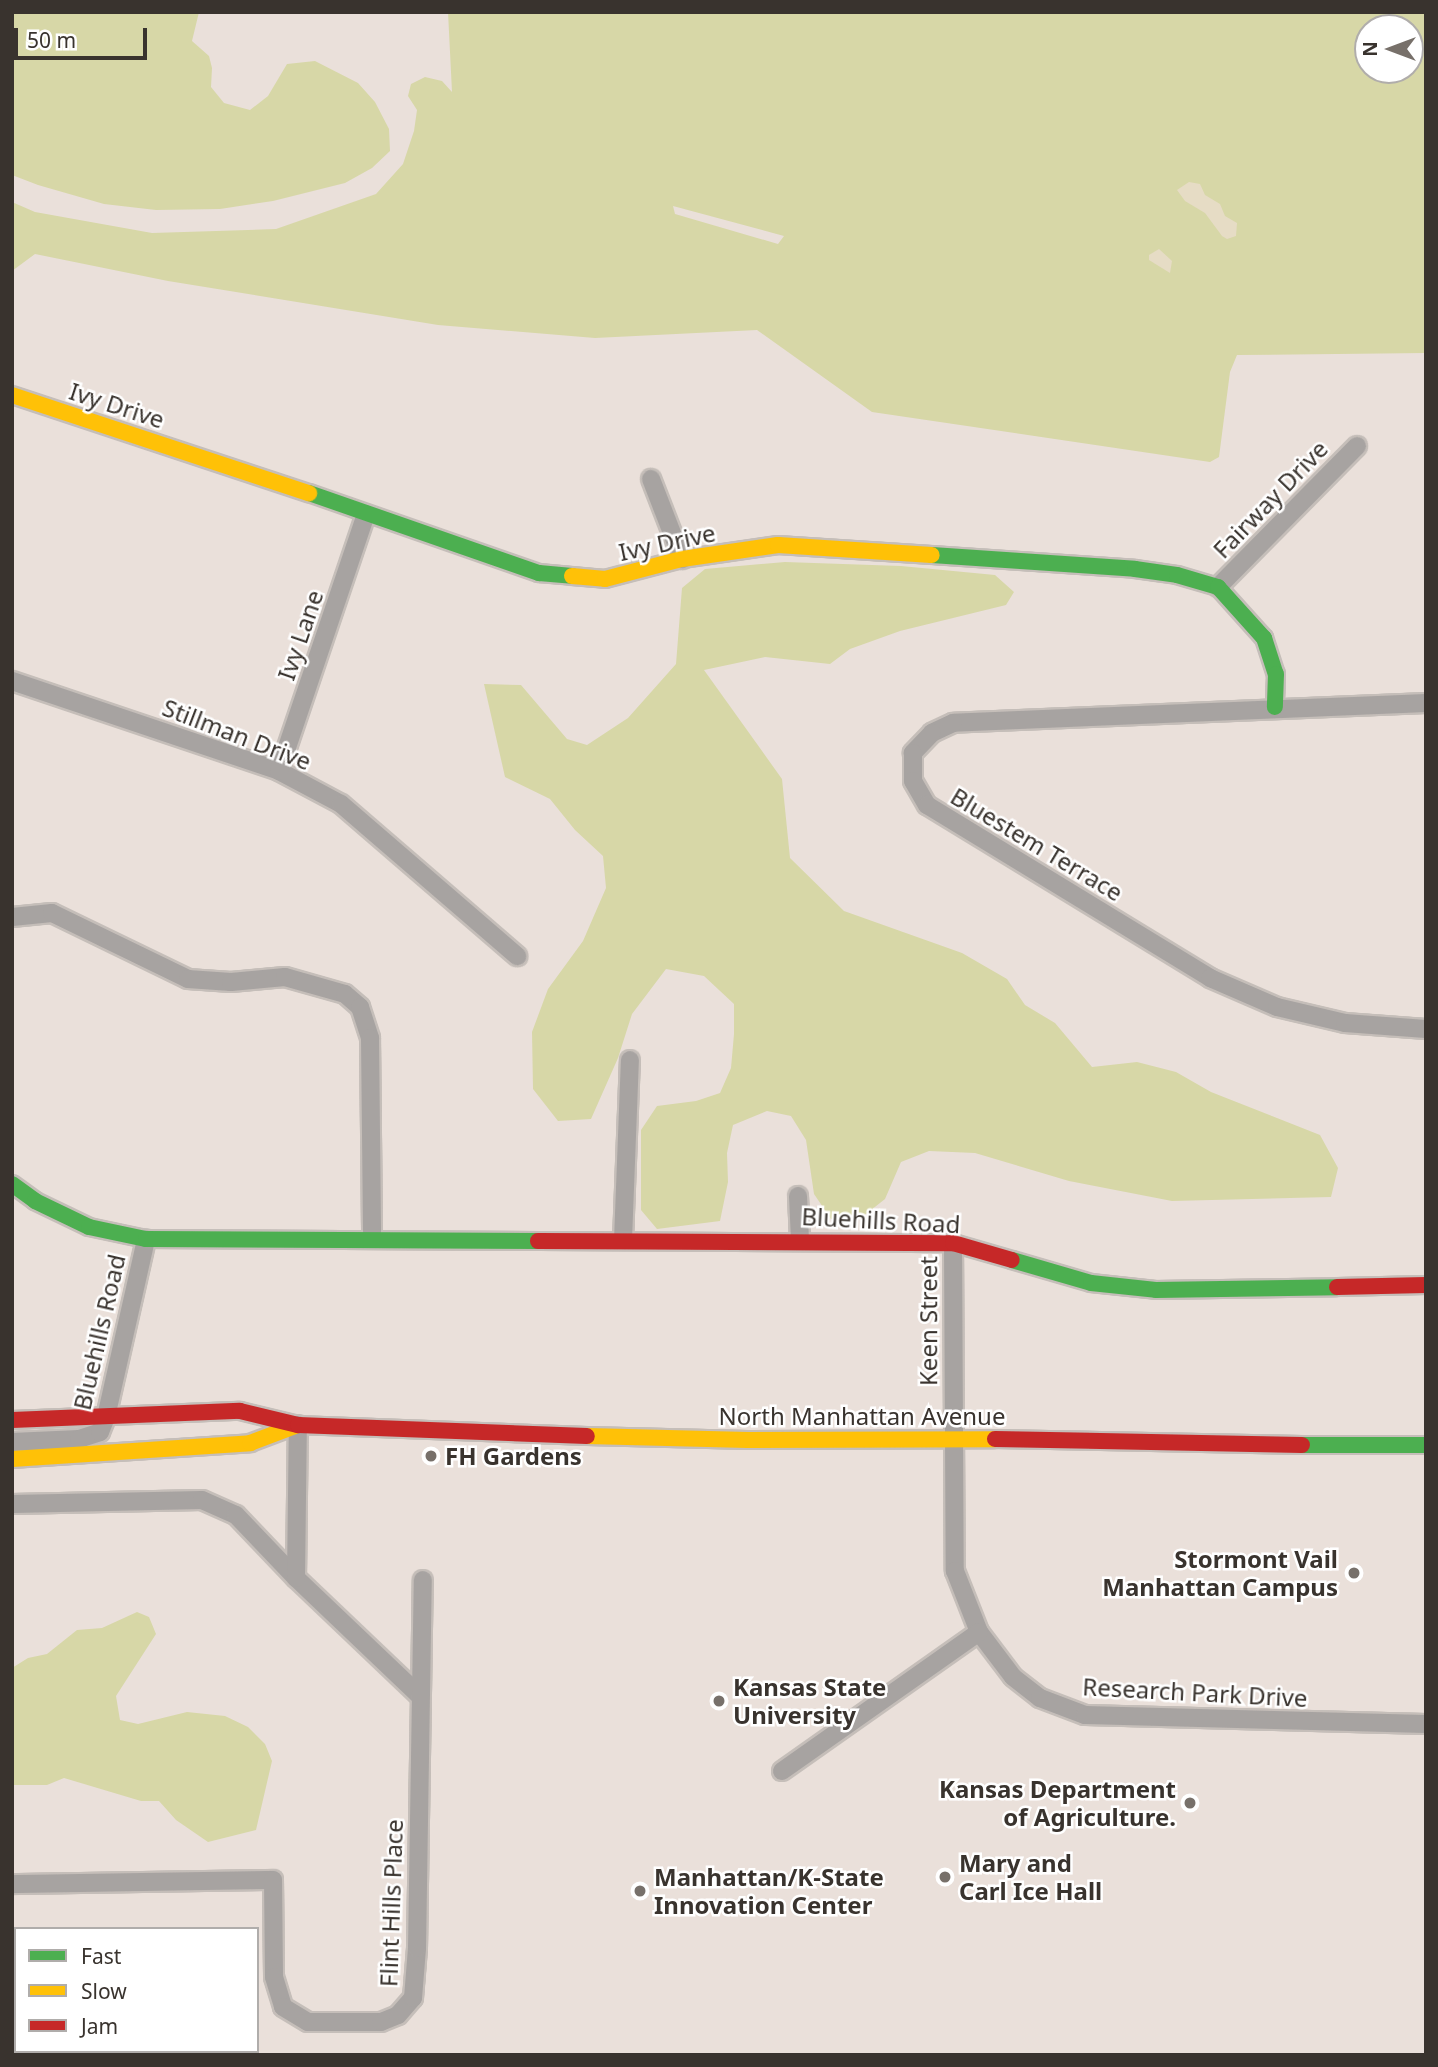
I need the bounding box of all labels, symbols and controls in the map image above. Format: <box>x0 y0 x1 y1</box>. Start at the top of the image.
scale bar <box>18 14 150 58</box>
north arrow <box>1354 14 1424 84</box>
text: 50 m <box>27 26 76 54</box>
text: N <box>1357 41 1383 57</box>
street label: Ivy Drive <box>66 376 168 434</box>
street label: Fairway Drive <box>1207 434 1333 564</box>
street label: Ivy Drive <box>616 518 718 566</box>
street label: Ivy Lane <box>271 586 329 684</box>
street label: Stillman Drive <box>159 692 315 776</box>
street label: Bluestem Terrace <box>946 781 1128 907</box>
street label: Bluehills Road <box>801 1201 961 1239</box>
street label: Bluehills Road <box>67 1251 131 1413</box>
street label: Keen Street <box>914 1256 942 1386</box>
street label: North Manhattan Avenue <box>719 1402 1005 1430</box>
place label: FH Gardens <box>445 1442 582 1470</box>
marker: FH Gardens <box>423 1448 439 1464</box>
place label: Stormont Vail Manhattan Campus <box>1102 1545 1338 1601</box>
marker: Stormont Vail Manhattan Campus <box>1344 1563 1364 1583</box>
street label: Research Park Drive <box>1082 1672 1308 1712</box>
place label: Kansas State University <box>733 1673 886 1729</box>
marker: Kansas State University <box>711 1693 727 1709</box>
place label: Kansas Department of Agriculture. <box>939 1775 1176 1831</box>
marker: Kansas Department of Agriculture. <box>1182 1795 1198 1811</box>
street label: Flint Hills Place <box>374 1819 408 1987</box>
place label: Mary and Carl Ice Hall <box>959 1849 1102 1905</box>
place label: Manhattan/K-State Innovation Center <box>654 1863 884 1919</box>
marker: Mary and Carl Ice Hall <box>937 1869 953 1885</box>
marker: Manhattan/K-State Innovation Center <box>632 1883 648 1899</box>
legend <box>14 1927 259 2053</box>
text: Fast <box>81 1942 121 1970</box>
text: Slow <box>81 1977 127 2005</box>
text: Jam <box>81 2012 118 2040</box>

